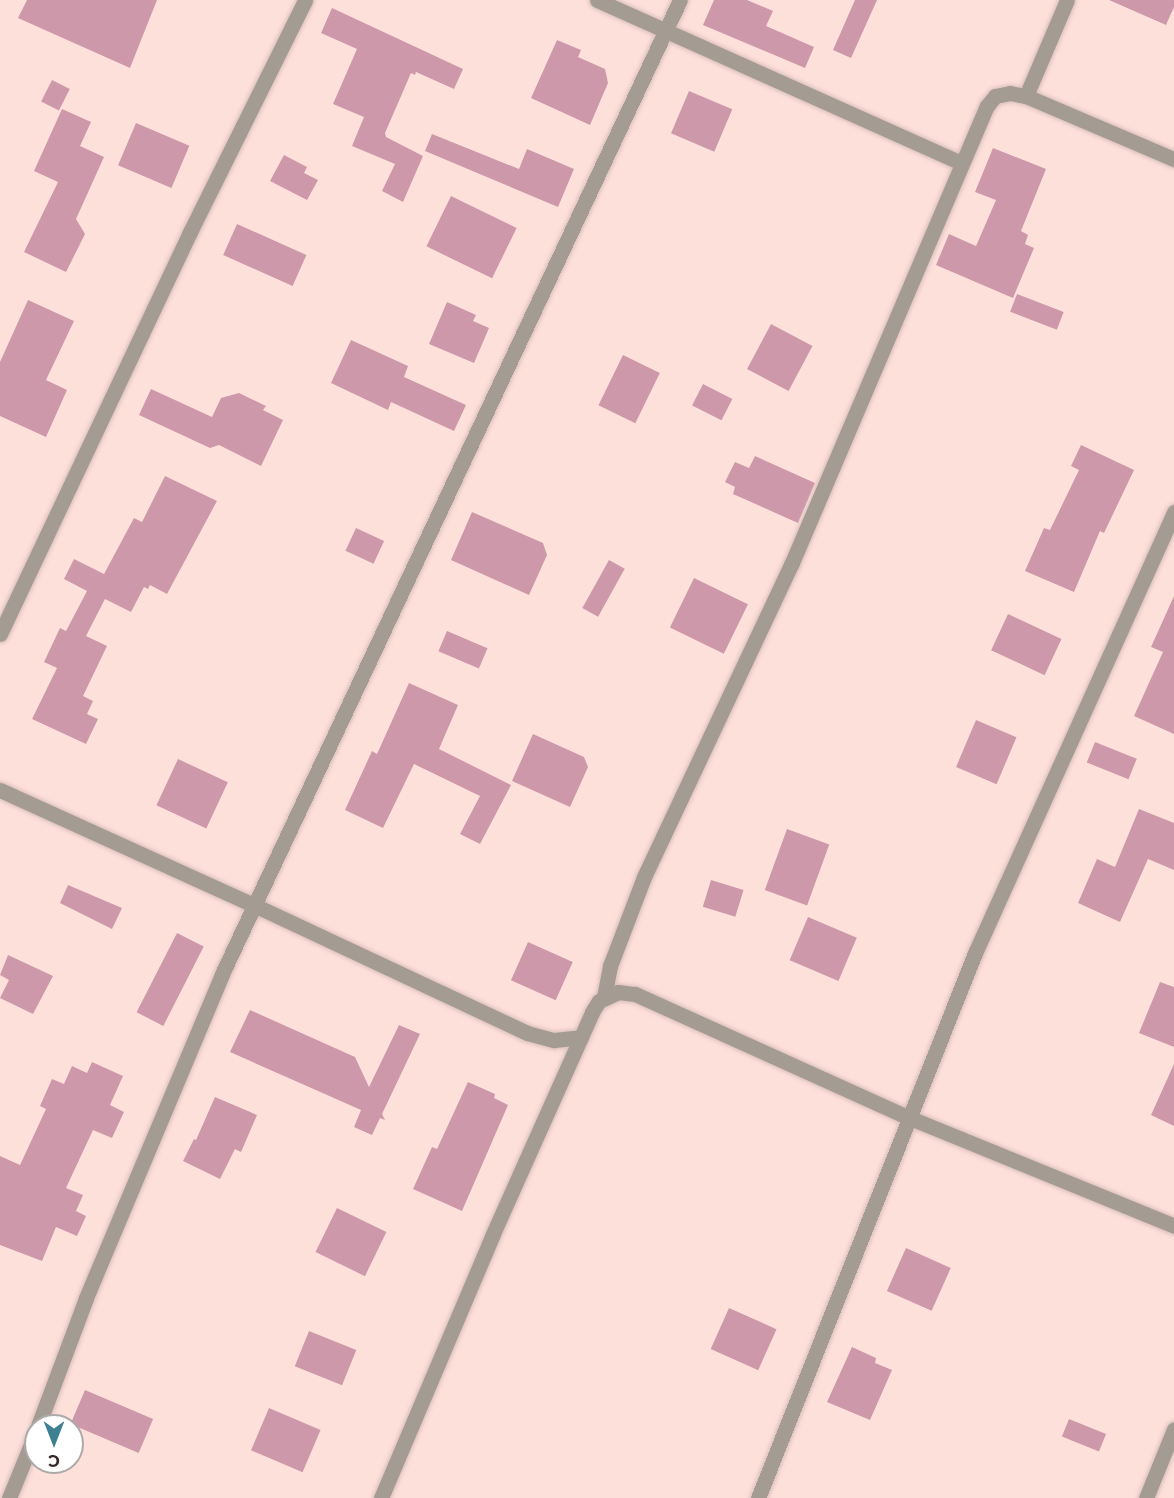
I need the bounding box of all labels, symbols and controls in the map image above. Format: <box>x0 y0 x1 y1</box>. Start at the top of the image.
north arrow <box>24 1414 84 1474</box>
text: С <box>48 1451 60 1470</box>

